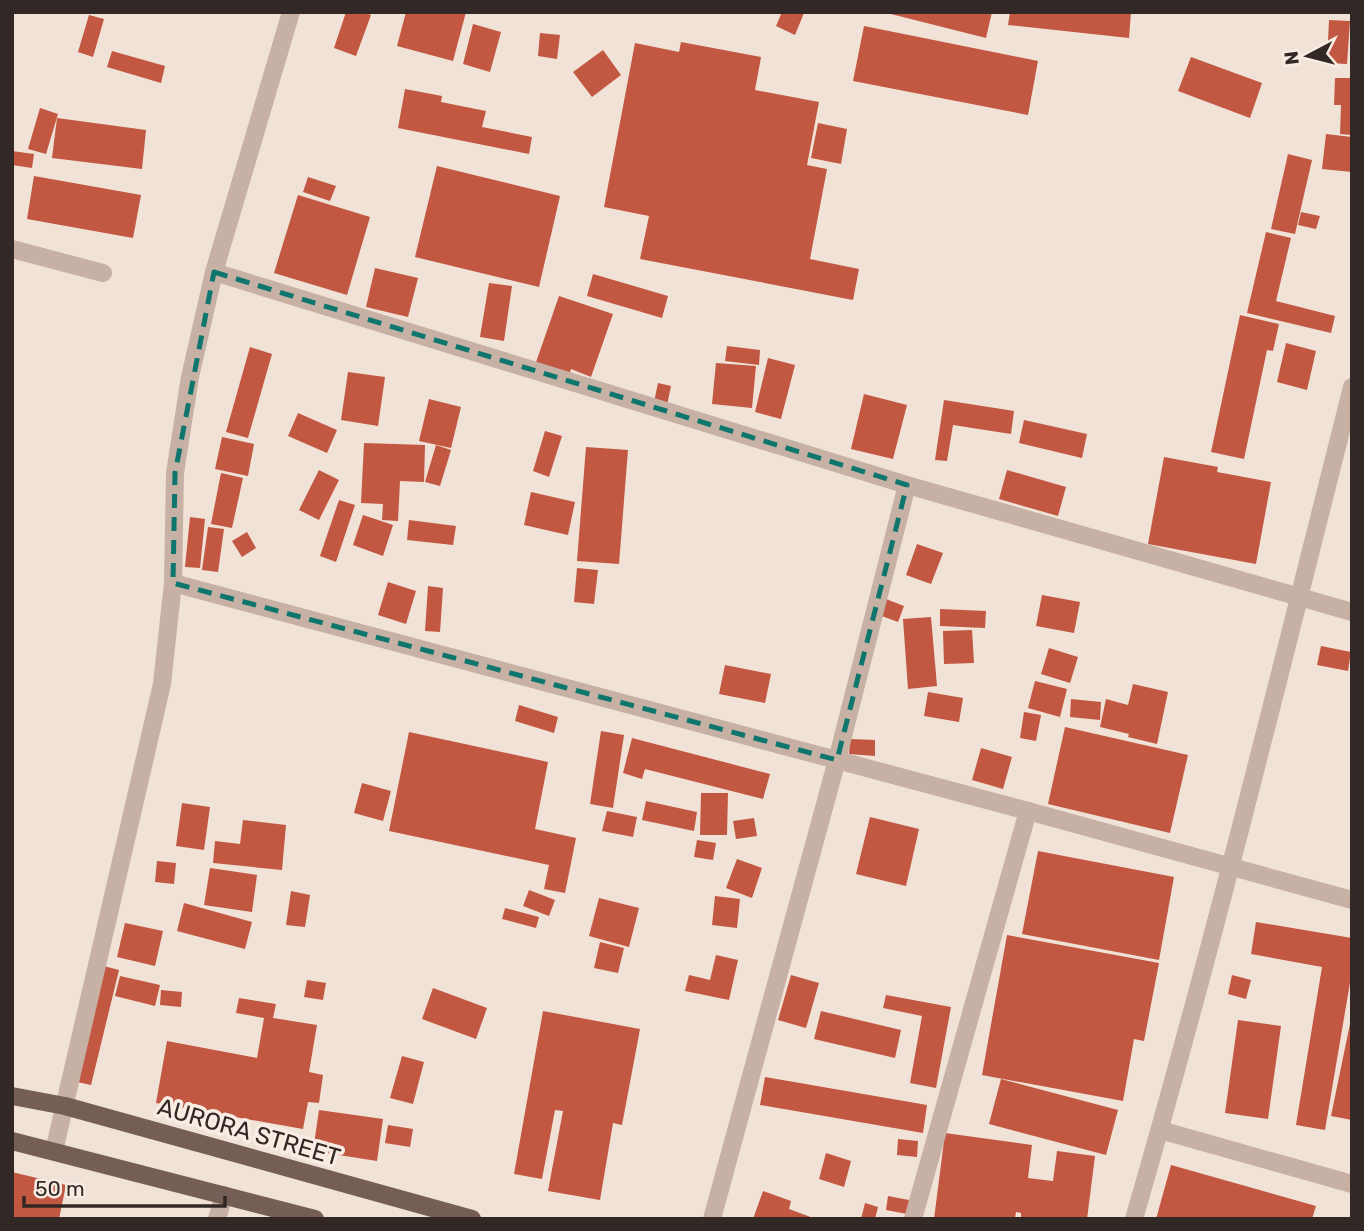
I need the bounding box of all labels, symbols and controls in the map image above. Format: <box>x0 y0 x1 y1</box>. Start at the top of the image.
north arrow <box>1273 21 1343 91</box>
text: N <box>1279 50 1304 66</box>
street label: AURORA STREET <box>154 1093 344 1172</box>
scale bar <box>24 1164 226 1208</box>
text: 50 m <box>35 1176 85 1201</box>

